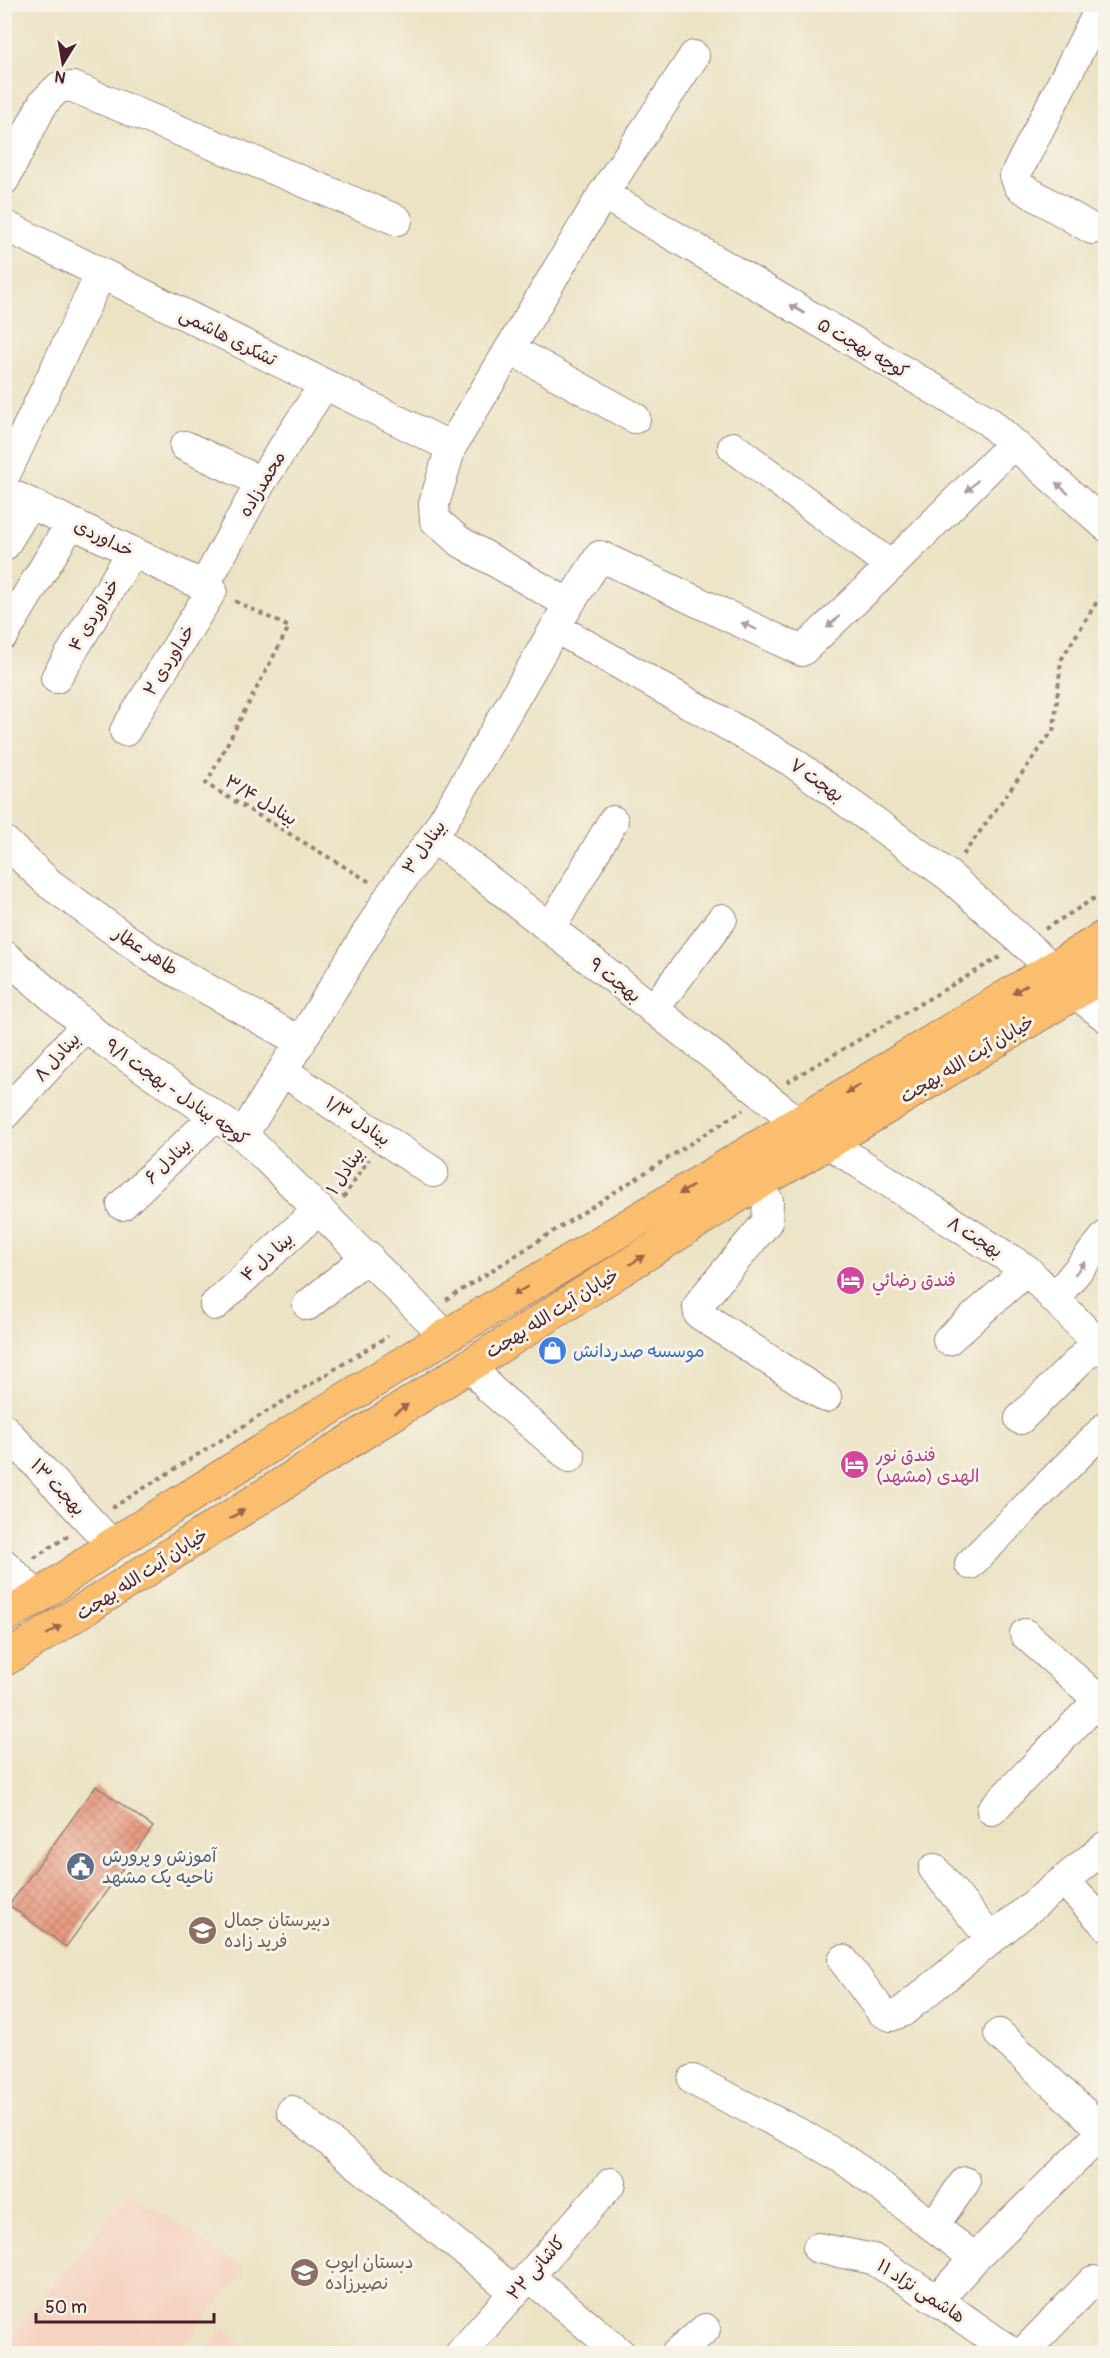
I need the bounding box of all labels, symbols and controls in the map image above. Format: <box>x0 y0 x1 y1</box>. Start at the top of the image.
north arrow <box>33 33 93 93</box>
text: N <box>53 66 68 88</box>
street label: تشکری هاشمی <box>175 303 281 372</box>
one-way arrow <box>789 304 805 315</box>
street label: کوچه بهجت ۵ <box>813 313 913 384</box>
street label: محمدزاده <box>234 447 291 521</box>
one-way arrow <box>965 478 979 492</box>
one-way arrow <box>1054 481 1069 495</box>
street label: خداوردی <box>70 514 137 563</box>
street label: خداوردی ۴ <box>64 575 125 656</box>
one-way arrow <box>825 615 840 629</box>
street label: خداوردی ۲ <box>139 620 200 700</box>
one-way arrow <box>740 622 757 631</box>
street label: بهجت ۷ <box>785 753 848 807</box>
street label: بینادل ۳/۴ <box>220 770 301 831</box>
street label: بینادل ۳ <box>398 816 451 879</box>
street label: طاهر عطار <box>107 921 182 981</box>
street label: بهجت ۹ <box>584 953 645 1008</box>
one-way arrow <box>1012 983 1028 994</box>
street label: خیابان آیت الله بهجت <box>896 1010 1039 1109</box>
street label: بینادل ۸ <box>29 1028 85 1087</box>
street label: کوچه بینادل - بهجت ۹/۱ <box>100 1034 253 1151</box>
one-way arrow <box>844 1084 861 1094</box>
street label: بینادل ۱/۳ <box>321 1091 395 1151</box>
street label: بینادل ۶ <box>140 1133 197 1189</box>
street label: بینادل ۱ <box>322 1143 369 1199</box>
one-way arrow <box>678 1185 694 1196</box>
street label: بهجت ۸ <box>943 1212 1007 1263</box>
street label: بینا دل ۴ <box>236 1228 298 1287</box>
one-way arrow <box>629 1254 645 1265</box>
one-way arrow <box>1073 1260 1086 1276</box>
street label: خیابان آیت الله بهجت <box>482 1263 623 1364</box>
hotel icon: فندق رضائي <box>835 1264 867 1296</box>
place label: فندق رضائي <box>872 1269 956 1296</box>
one-way arrow <box>512 1286 528 1297</box>
shop icon: موسسه صدردانش <box>536 1335 568 1367</box>
place label: موسسه صدردانش <box>573 1340 705 1363</box>
one-way arrow <box>393 1404 409 1415</box>
place label: فندق نور الهدى (مشهد) <box>875 1444 979 1488</box>
hotel icon: فندق نور الهدى (مشهد) <box>839 1449 871 1481</box>
street label: بهجت ۱۳ <box>25 1454 90 1521</box>
one-way arrow <box>228 1508 245 1519</box>
street label: خیابان آیت الله بهجت <box>72 1523 212 1626</box>
one-way arrow <box>46 1624 62 1635</box>
place label: آموزش و پرورش ناحیه یک مشهد <box>102 1845 218 1889</box>
public building icon: آموزش و پرورش ناحیه یک مشهد <box>65 1850 97 1882</box>
place label: دبیرستان جمال فرید زاده <box>224 1909 330 1953</box>
school or university icon: دبیرستان جمال فرید زاده <box>187 1914 219 1946</box>
street label: کاشانی ۲۲ <box>502 2231 571 2305</box>
place label: دبستان ایوب نصیرزاده <box>325 2251 413 2295</box>
street label: هاشمی نژاد ۱۱ <box>872 2254 969 2329</box>
school or university icon: دبستان ایوب نصیرزاده <box>288 2256 320 2288</box>
scale bar <box>36 2286 214 2324</box>
text: 50 m <box>45 2296 87 2319</box>

